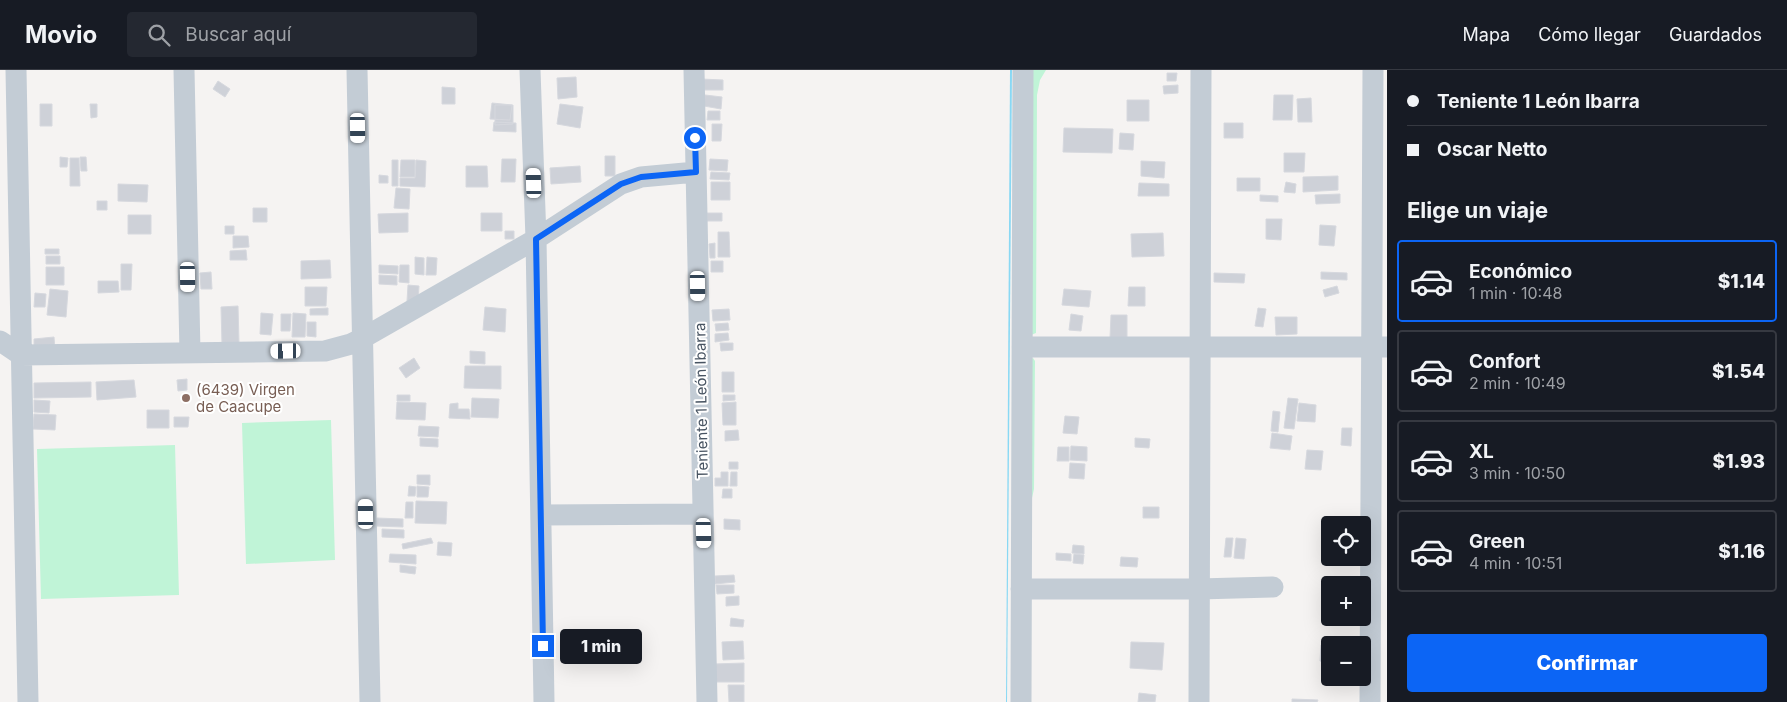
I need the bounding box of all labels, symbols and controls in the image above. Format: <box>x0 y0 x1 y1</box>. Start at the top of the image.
search box <box>127 12 477 57</box>
text: Movio <box>25 20 97 49</box>
icon: search <box>145 21 173 49</box>
text: Buscar aquí <box>185 23 291 46</box>
text: Mapa <box>1463 24 1510 45</box>
text: Cómo llegar <box>1538 24 1641 45</box>
text: Guardados <box>1669 24 1762 45</box>
text: Teniente 1 León Ibarra <box>1437 90 1640 113</box>
car <box>350 113 365 143</box>
route start <box>684 127 706 149</box>
text: Oscar Netto <box>1437 138 1547 161</box>
car <box>525 168 542 198</box>
text: Elige un viaje <box>1407 197 1548 223</box>
icon: car <box>1409 259 1454 304</box>
text: Económico <box>1469 260 1572 283</box>
car <box>180 262 195 292</box>
text: $1.14 <box>1718 270 1765 293</box>
car <box>690 271 705 301</box>
text: 1 min · 10:48 <box>1469 283 1562 303</box>
street label: Teniente 1 León Ibarra <box>690 323 712 479</box>
car <box>270 343 301 359</box>
icon: car <box>1409 349 1454 394</box>
text: Confort <box>1469 350 1540 373</box>
text: $1.54 <box>1712 360 1765 383</box>
text: 2 min · 10:49 <box>1469 373 1566 393</box>
place label: (6439) Virgen de Caacupe <box>196 380 295 416</box>
marker: (6439) Virgen de Caacupe <box>180 392 192 404</box>
icon: car <box>1409 439 1454 484</box>
text: XL <box>1469 440 1494 463</box>
text: $1.93 <box>1713 450 1765 473</box>
text: 3 min · 10:50 <box>1469 463 1565 483</box>
car <box>358 499 373 529</box>
map controls <box>1321 516 1371 686</box>
button: locate <box>1321 516 1371 566</box>
car <box>695 518 712 548</box>
icon: car <box>1409 529 1454 574</box>
text: Green <box>1469 530 1525 553</box>
text: $1.16 <box>1718 540 1765 563</box>
text: 4 min · 10:51 <box>1469 553 1562 573</box>
button: + <box>1321 576 1371 626</box>
callout: 1 min <box>560 628 643 664</box>
button: Confirmar <box>1407 634 1767 692</box>
route end <box>532 635 554 657</box>
text: 1 min <box>581 636 621 656</box>
button: − <box>1321 636 1371 686</box>

